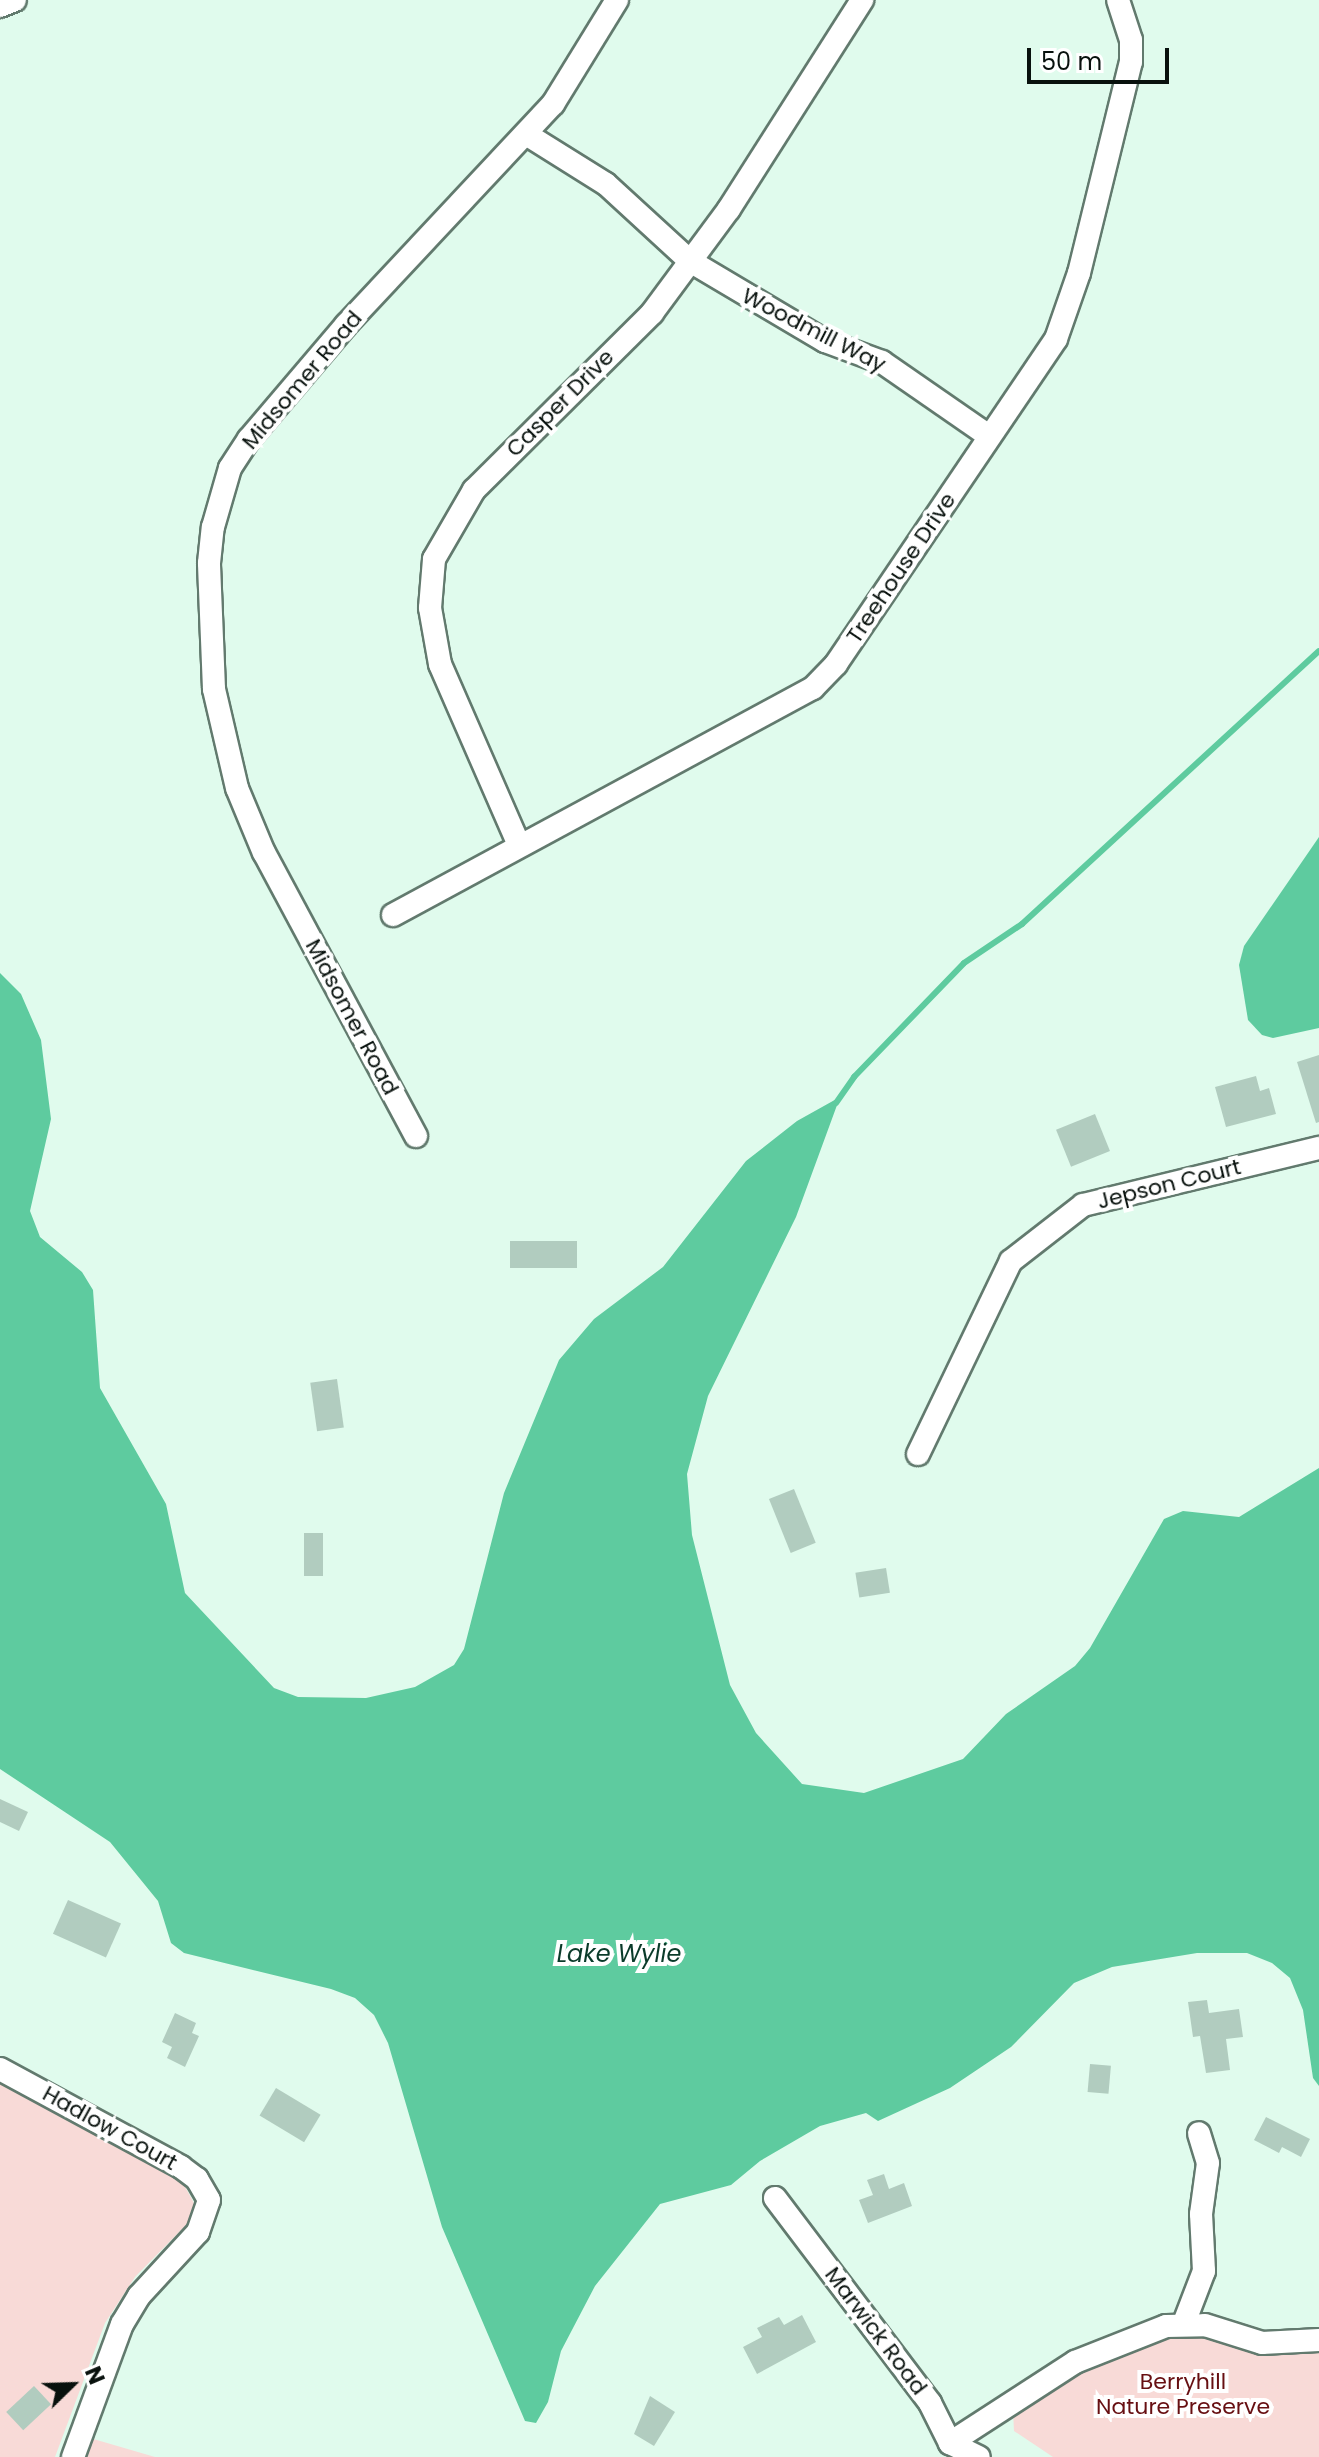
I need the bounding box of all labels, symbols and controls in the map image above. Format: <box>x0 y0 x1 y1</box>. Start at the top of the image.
scale bar <box>1031 32 1173 82</box>
text: 50 m <box>1041 45 1102 78</box>
street label: Woodmill Way <box>738 282 890 378</box>
street label: Midsomer Road <box>236 305 368 455</box>
street label: Casper Drive <box>501 344 619 462</box>
street label: Treehouse Drive <box>841 488 961 648</box>
street label: Midsomer Road <box>300 935 404 1099</box>
street label: Jepson Court <box>1094 1153 1244 1215</box>
water label: Lake Wylie <box>557 1940 681 1968</box>
street label: Hadlow Court <box>38 2080 182 2176</box>
street label: Marwick Road <box>819 2262 933 2400</box>
north arrow <box>32 2345 112 2425</box>
text: N <box>77 2362 112 2389</box>
park label: Berryhill Nature Preserve <box>1096 2368 1270 2420</box>

